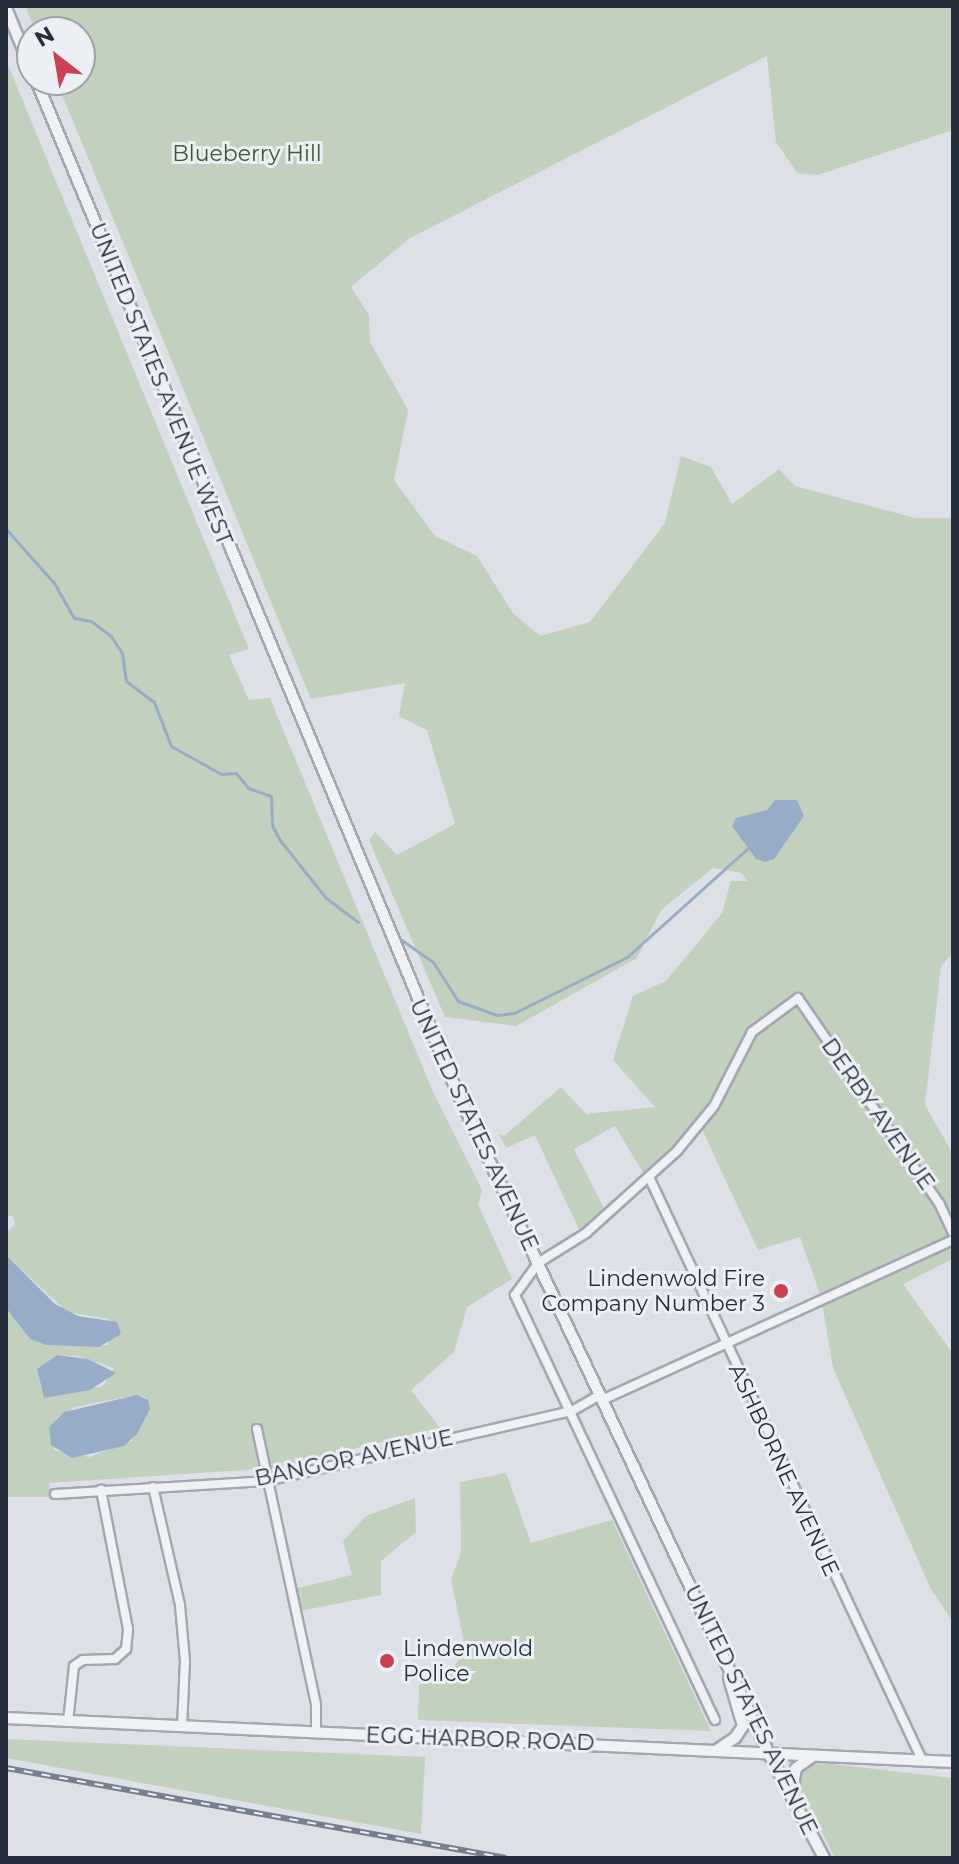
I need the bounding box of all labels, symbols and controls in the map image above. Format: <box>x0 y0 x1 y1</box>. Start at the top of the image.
north arrow <box>16 16 96 96</box>
text: N <box>30 21 59 53</box>
park label: Blueberry Hill <box>172 141 322 167</box>
street label: UNITED STATES AVENUE WEST <box>84 219 238 549</box>
street label: UNITED STATES AVENUE <box>404 995 544 1255</box>
street label: DERBY AVENUE <box>816 1033 940 1195</box>
place label: Lindenwold Fire Company Number 3 <box>542 1265 765 1316</box>
marker: Lindenwold Fire Company Number 3 <box>772 1282 790 1300</box>
street label: ASHBORNE AVENUE <box>723 1360 845 1580</box>
street label: BANGOR AVENUE <box>252 1424 456 1492</box>
street label: UNITED STATES AVENUE <box>679 1581 823 1839</box>
place label: Lindenwold Police <box>403 1635 533 1686</box>
marker: Lindenwold Police <box>378 1652 396 1670</box>
street label: EGG HARBOR ROAD <box>365 1722 595 1756</box>

